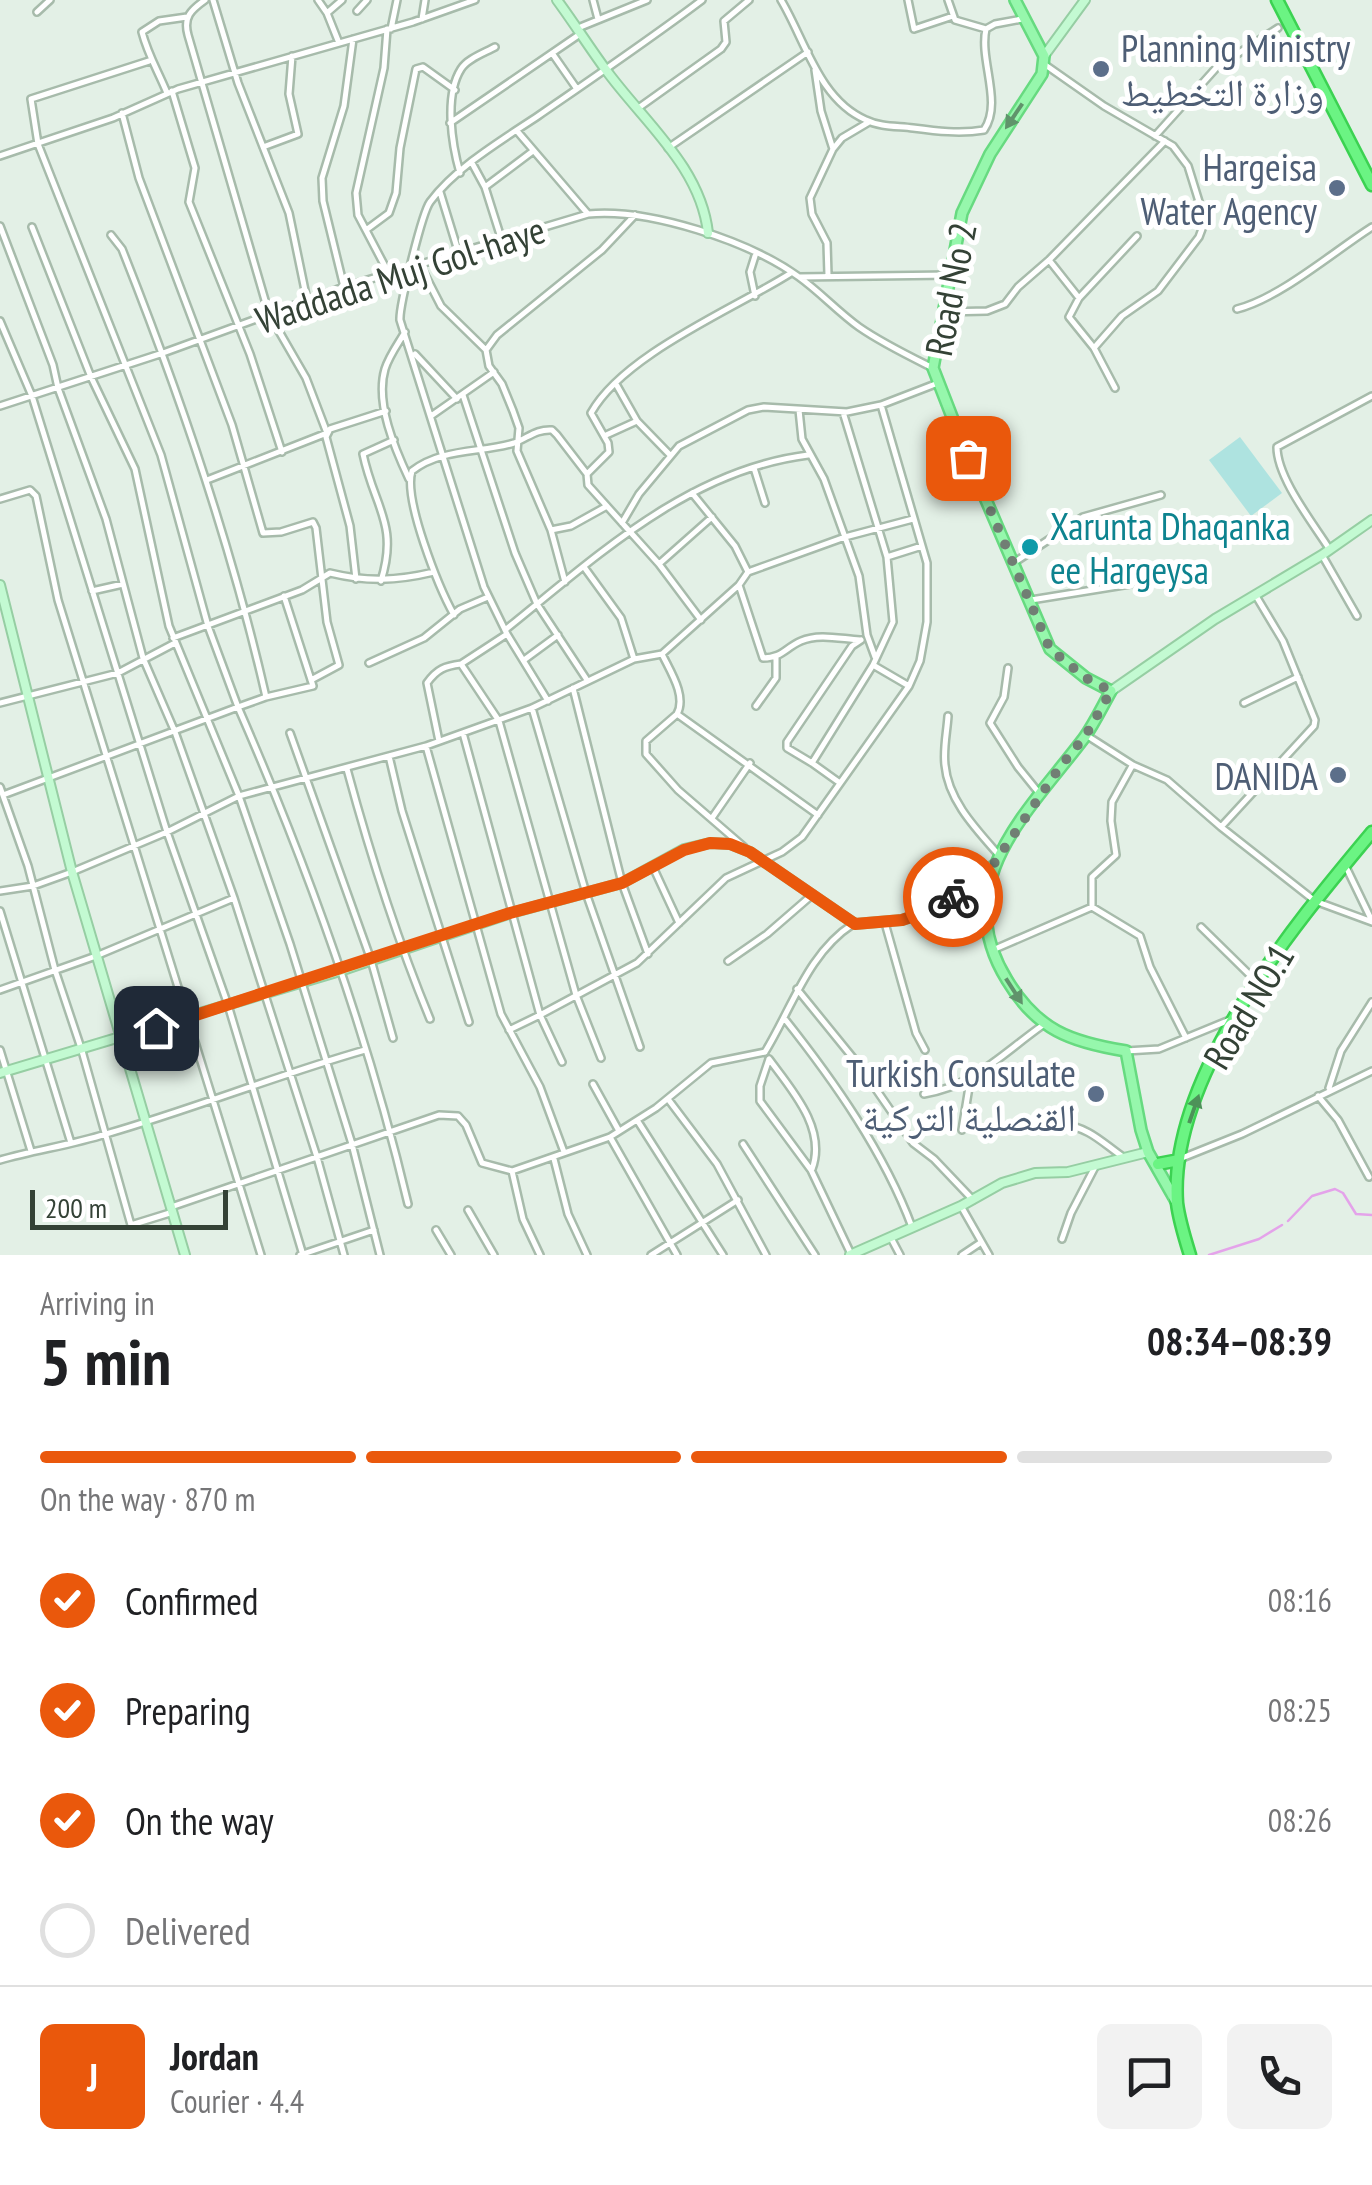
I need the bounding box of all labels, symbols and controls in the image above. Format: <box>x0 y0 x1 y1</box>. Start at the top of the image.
place label: Planning Ministry وزارة التخطيط <box>1121 23 1351 116</box>
marker: Planning Ministry وزارة التخطيط <box>1090 58 1112 80</box>
one-way arrow <box>1005 103 1024 130</box>
place label: Hargeisa Water Agency <box>1140 142 1318 235</box>
marker: Hargeisa Water Agency <box>1326 177 1348 199</box>
street label: Waddada Muj Gol-haye <box>249 204 551 344</box>
street label: Road No 2 <box>913 218 987 360</box>
pin <box>926 416 1011 501</box>
icon: bag <box>941 431 996 486</box>
place label: Xarunta Dhaqanka ee Hargeysa <box>1050 501 1291 594</box>
marker: Xarunta Dhaqanka ee Hargeysa <box>1019 536 1041 558</box>
place label: DANIDA <box>1214 751 1318 800</box>
marker: DANIDA <box>1327 764 1349 786</box>
courier <box>903 847 1003 947</box>
icon: bike <box>926 870 981 925</box>
street label: Road NO.1 <box>1192 935 1304 1077</box>
one-way arrow <box>1004 977 1022 1005</box>
pin <box>114 986 199 1071</box>
icon: home <box>129 1001 184 1056</box>
place label: Turkish Consulate القنصلية التركية <box>846 1048 1076 1141</box>
marker: Turkish Consulate القنصلية التركية <box>1085 1083 1107 1105</box>
one-way arrow <box>1187 1094 1202 1124</box>
scale bar <box>30 1185 228 1230</box>
text: 200 m <box>45 1189 107 1226</box>
text: Arriving in <box>40 1282 155 1324</box>
text: 08:34–08:39 <box>1147 1316 1332 1365</box>
text: 5 min <box>40 1319 171 1403</box>
text: On the way · 870 m <box>40 1478 255 1520</box>
icon: check <box>40 1573 95 1628</box>
text: Confirmed <box>125 1576 258 1625</box>
text: 08:16 <box>1268 1579 1332 1621</box>
icon: check <box>40 1683 95 1738</box>
text: Preparing <box>125 1686 251 1735</box>
text: 08:25 <box>1268 1689 1332 1731</box>
icon: check <box>40 1793 95 1848</box>
text: On the way <box>125 1796 273 1845</box>
text: 08:26 <box>1268 1799 1332 1841</box>
text: Delivered <box>125 1906 251 1955</box>
button: chat <box>1097 2024 1202 2129</box>
button: phone <box>1227 2024 1332 2129</box>
text: Jordan <box>170 2031 259 2080</box>
text: J <box>87 2052 98 2101</box>
text: Courier · 4.4 <box>170 2080 304 2122</box>

